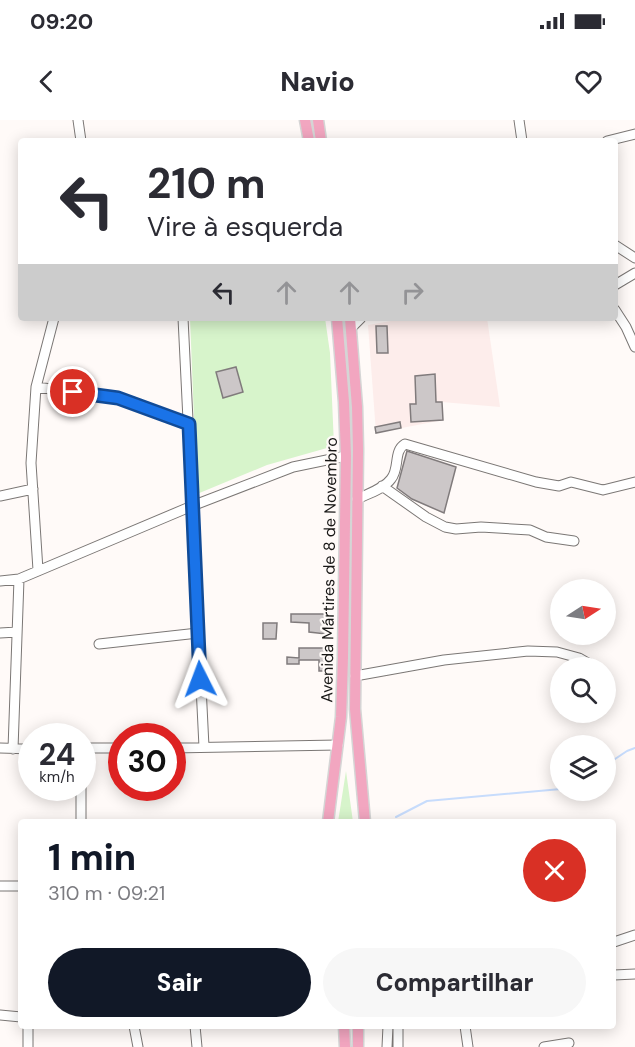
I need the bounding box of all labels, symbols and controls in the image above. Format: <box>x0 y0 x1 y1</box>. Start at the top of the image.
text: 09:20 <box>30 7 93 36</box>
text: Navio <box>280 64 355 99</box>
icon: back <box>30 65 63 98</box>
icon: heart <box>572 65 605 98</box>
text: 210 m <box>147 156 265 211</box>
icon: left <box>48 162 126 240</box>
text: Vire à esquerda <box>147 209 343 244</box>
icon: left <box>207 276 240 309</box>
icon: ahead <box>270 276 303 309</box>
icon: ahead <box>333 276 366 309</box>
icon: right <box>396 276 429 309</box>
pin <box>47 366 98 417</box>
icon: arrive <box>56 375 89 408</box>
street label: Avenida Mártires de 8 de Novembro <box>316 437 342 703</box>
north arrow <box>550 579 616 645</box>
map controls <box>550 579 616 801</box>
position arrow <box>168 647 232 711</box>
button: search <box>550 657 616 723</box>
speed limit sign: 30 <box>108 723 186 801</box>
text: 24 <box>39 735 75 774</box>
button: layers <box>550 735 616 801</box>
text: km/h <box>39 767 75 787</box>
text: 1 min <box>48 834 136 881</box>
button: close <box>523 839 586 902</box>
text: 310 m · 09:21 <box>48 880 165 906</box>
button: Sair <box>48 948 311 1017</box>
button: Compartilhar <box>323 948 586 1017</box>

